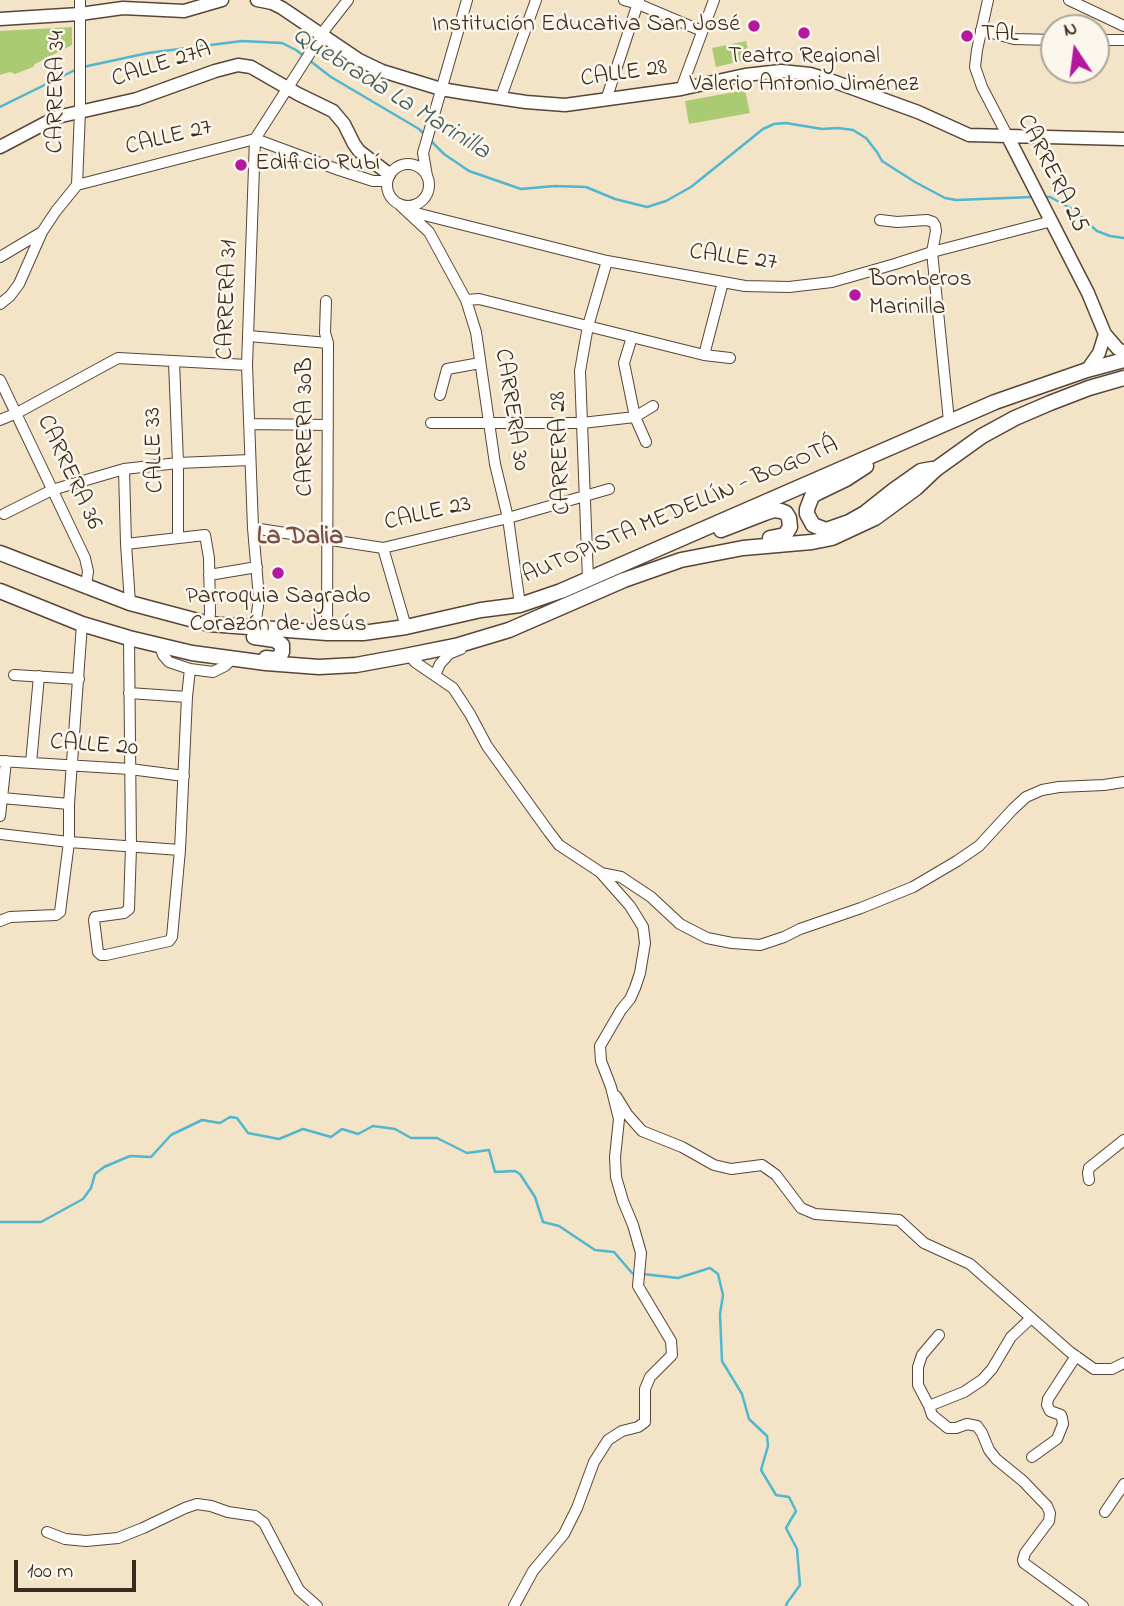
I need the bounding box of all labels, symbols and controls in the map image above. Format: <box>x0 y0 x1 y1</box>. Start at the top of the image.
place label: Institución Educativa San José <box>432 12 740 40</box>
north arrow <box>1040 14 1110 84</box>
text: N <box>1061 15 1080 45</box>
marker: Institución Educativa San José <box>746 18 762 34</box>
water label: Quebrada La Marinilla <box>285 22 495 168</box>
place label: TAL <box>981 22 1018 50</box>
marker: Teatro Regional Valerio Antonio Jiménez <box>796 25 812 41</box>
marker: TAL <box>959 28 975 44</box>
street label: CARRERA 34 <box>43 30 73 154</box>
street label: CALLE 27A <box>109 36 215 96</box>
place label: Teatro Regional Valerio Antonio Jiménez <box>689 44 919 100</box>
street label: CALLE 28 <box>579 55 669 95</box>
street label: CARRERA 25 <box>1009 110 1093 238</box>
street label: CALLE 27 <box>123 114 215 164</box>
place label: Edificio Rubí <box>255 151 380 179</box>
marker: Edificio Rubí <box>233 157 249 173</box>
street label: CARRERA 31 <box>213 239 245 361</box>
street label: CALLE 27 <box>688 239 778 279</box>
place label: Bomberos Marinilla <box>869 267 972 323</box>
marker: Bomberos Marinilla <box>847 287 863 303</box>
street label: CARRERA 30 <box>486 347 534 473</box>
street label: CARRERA 30B <box>293 357 321 497</box>
street label: CARRERA 28 <box>545 391 579 515</box>
street label: CALLE 33 <box>140 406 172 494</box>
street label: CARRERA 36 <box>29 411 107 535</box>
street label: AUTOPISTA MEDELLÍN - BOGOTÁ <box>519 432 843 592</box>
street label: CALLE 23 <box>382 491 474 539</box>
district label: La Dalia <box>257 523 343 555</box>
marker: Parroquia Sagrado Corazón de Jesús <box>270 565 286 581</box>
place label: Parroquia Sagrado Corazón de Jesús <box>185 584 371 640</box>
street label: CALLE 20 <box>49 730 139 764</box>
scale bar <box>18 1546 140 1590</box>
text: 100 m <box>27 1557 73 1587</box>

